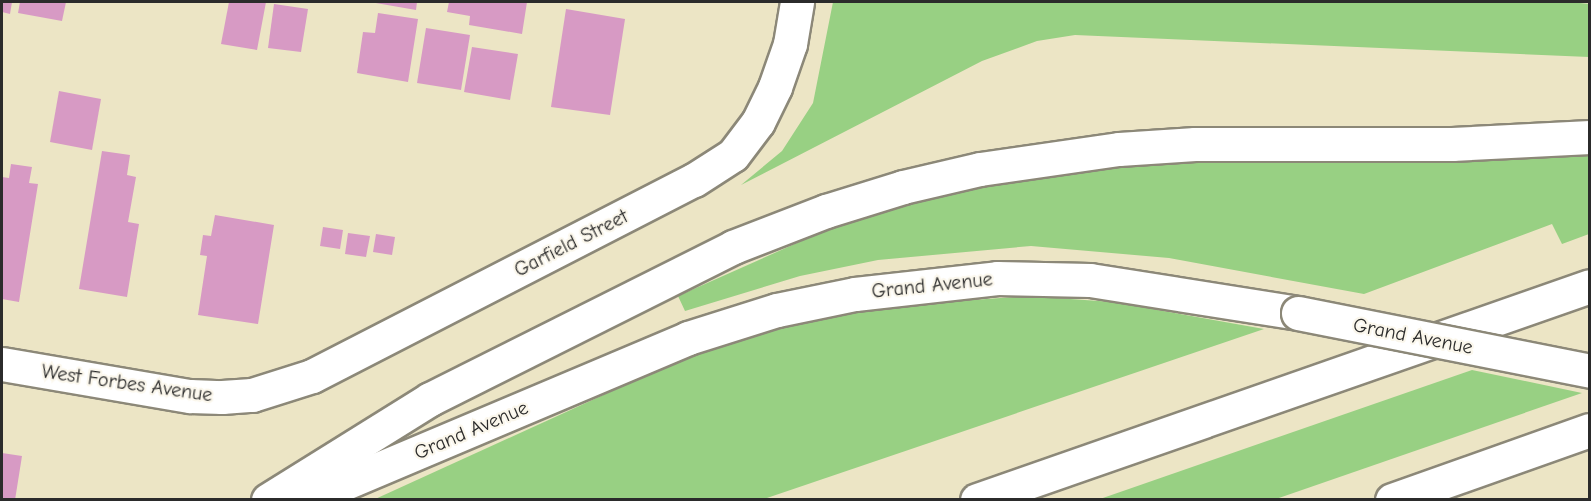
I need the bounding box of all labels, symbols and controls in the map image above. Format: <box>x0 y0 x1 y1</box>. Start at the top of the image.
street label: Garfield Street <box>510 204 632 282</box>
street label: Grand Avenue <box>870 267 994 303</box>
street label: Grand Avenue <box>1351 313 1475 359</box>
street label: West Forbes Avenue <box>40 359 214 407</box>
street label: Grand Avenue <box>410 395 532 465</box>

